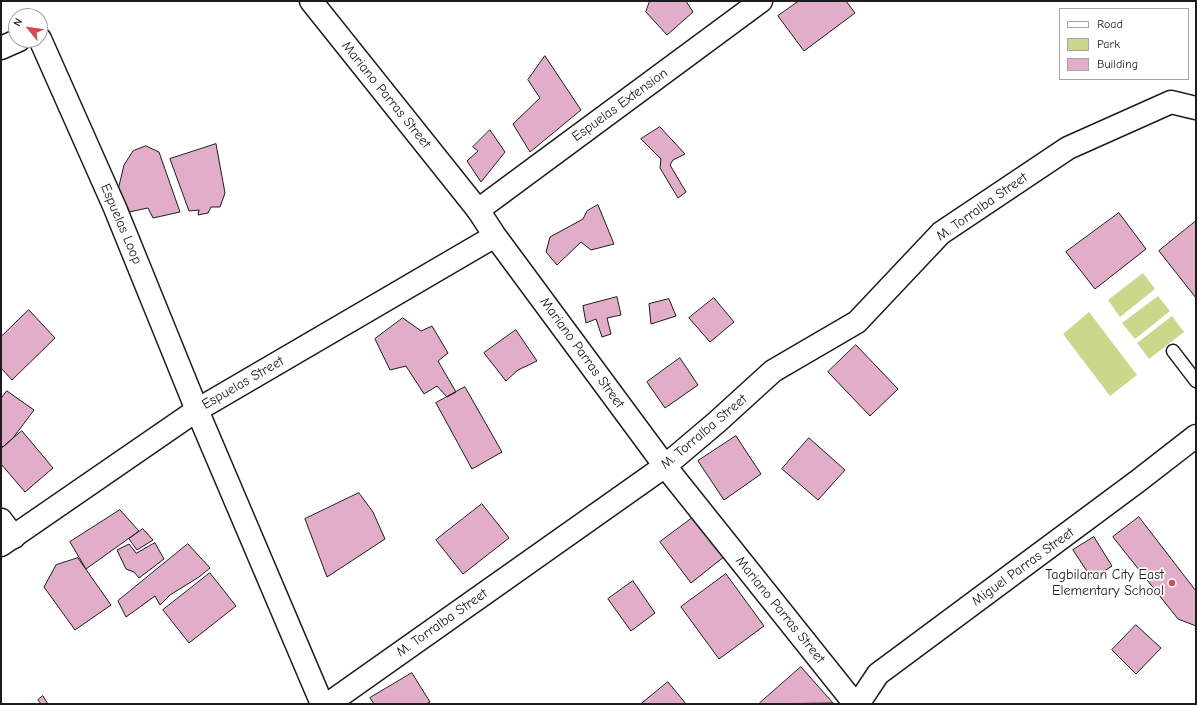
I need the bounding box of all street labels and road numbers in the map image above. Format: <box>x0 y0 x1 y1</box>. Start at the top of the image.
street label: Mariano Parras Street <box>338 38 434 152</box>
street label: Espuelas Extension <box>569 65 671 145</box>
street label: M. Torralba Street <box>933 169 1031 245</box>
street label: Espuelas Loop <box>97 181 145 267</box>
street label: Mariano Parras Street <box>536 294 628 412</box>
street label: Espuelas Street <box>199 353 287 413</box>
street label: M. Torralba Street <box>657 391 751 473</box>
street label: Miguel Parras Street <box>969 524 1077 610</box>
street label: Mariano Parras Street <box>732 553 828 667</box>
street label: M. Torralba Street <box>393 585 491 661</box>

